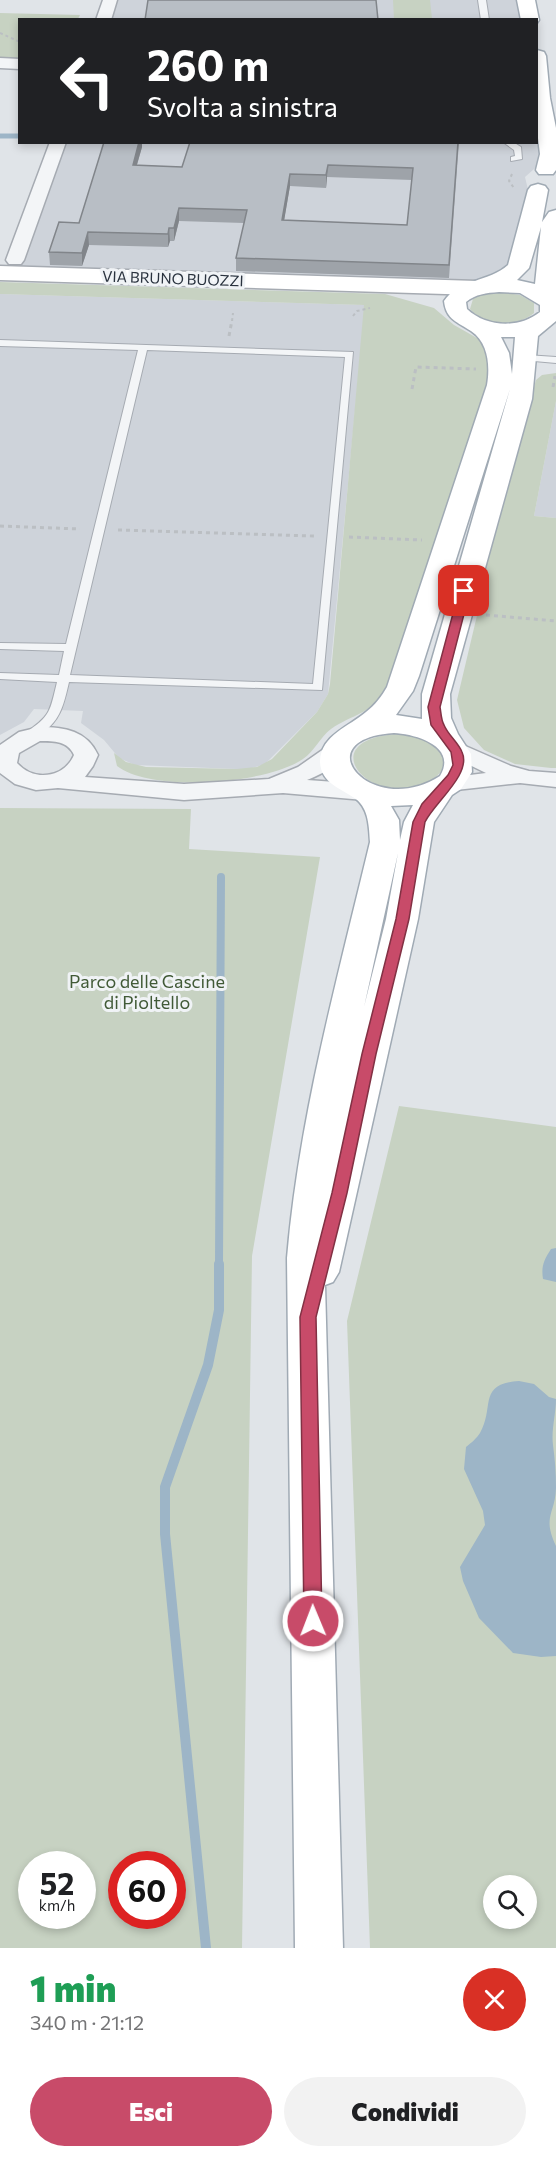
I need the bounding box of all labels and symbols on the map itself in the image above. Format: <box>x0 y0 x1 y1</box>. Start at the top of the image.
street label: VIA BRUNO BUOZZI <box>102 267 244 289</box>
pin <box>438 565 489 616</box>
park label: Parco delle Cascine di Pioltello <box>69 970 225 1013</box>
position arrow <box>281 1589 345 1653</box>
speed limit sign: 60 <box>108 1851 186 1929</box>

